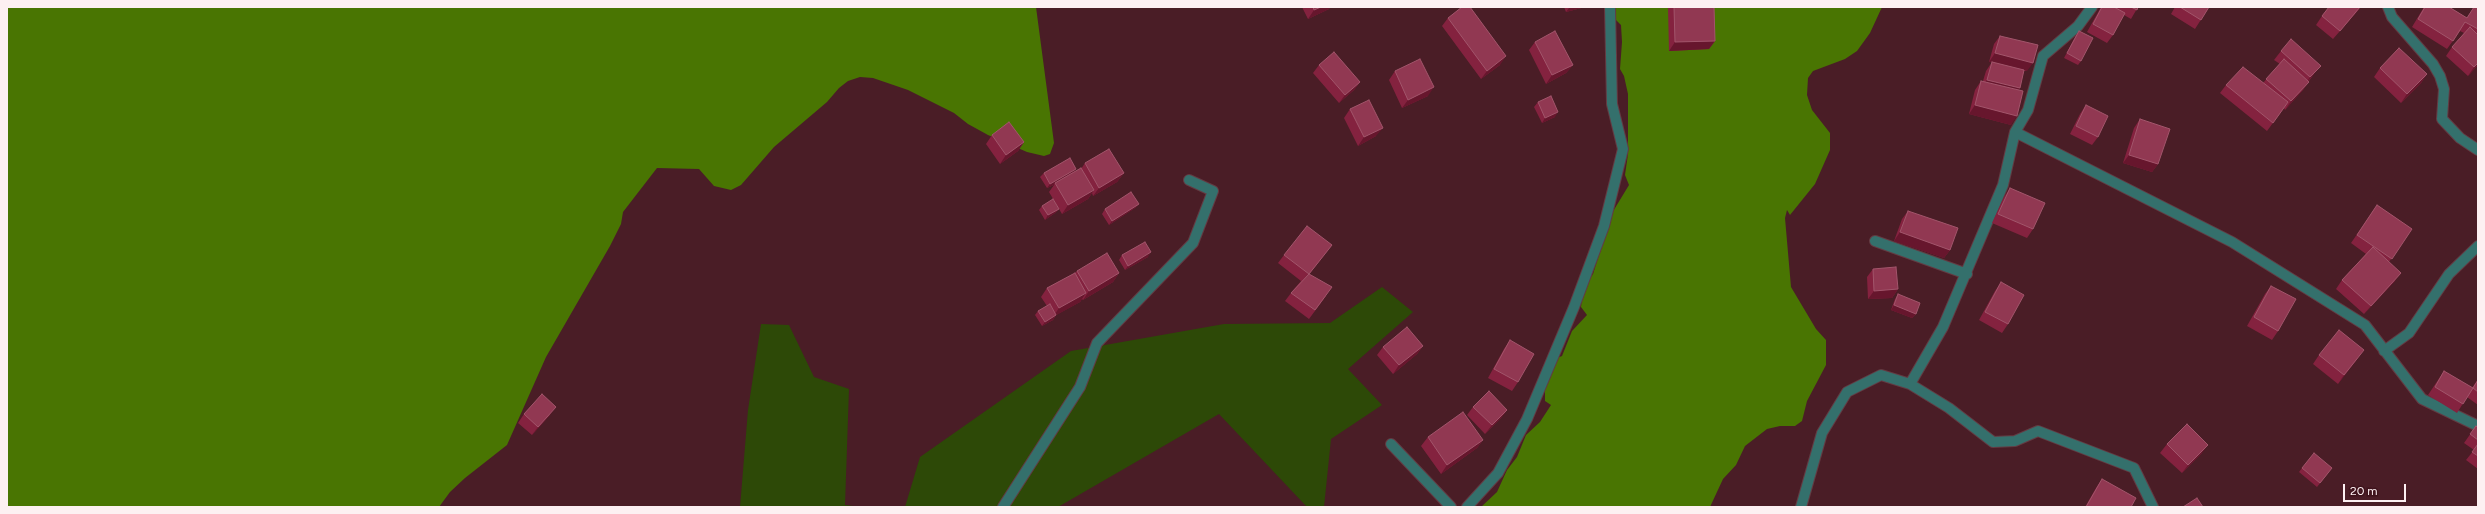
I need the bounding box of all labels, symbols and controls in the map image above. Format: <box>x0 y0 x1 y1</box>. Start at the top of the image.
scale bar <box>2345 476 2408 502</box>
text: 20 m <box>2350 484 2378 498</box>

